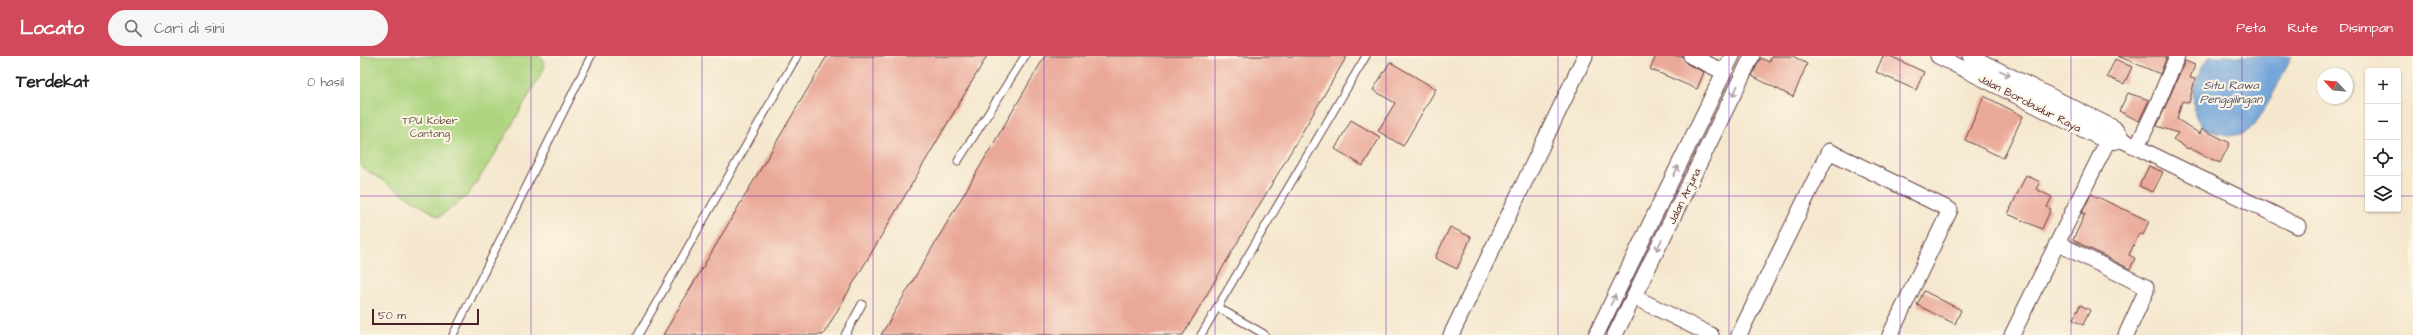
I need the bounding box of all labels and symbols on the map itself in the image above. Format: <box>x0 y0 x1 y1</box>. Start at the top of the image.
north arrow <box>2317 68 2353 104</box>
one-way arrow <box>1999 70 2011 78</box>
street label: Jalan Borobudur Raya <box>1975 71 2084 137</box>
water label: Situ Rawa Penggilingan <box>2200 77 2263 109</box>
one-way arrow <box>1731 85 1738 97</box>
park label: TPU Kober Cantang <box>402 113 458 142</box>
street label: Jalan Arjuna <box>1664 165 1705 227</box>
one-way arrow <box>1673 165 1680 177</box>
one-way arrow <box>1655 239 1662 251</box>
one-way arrow <box>1610 294 1617 306</box>
scale bar <box>372 307 479 326</box>

